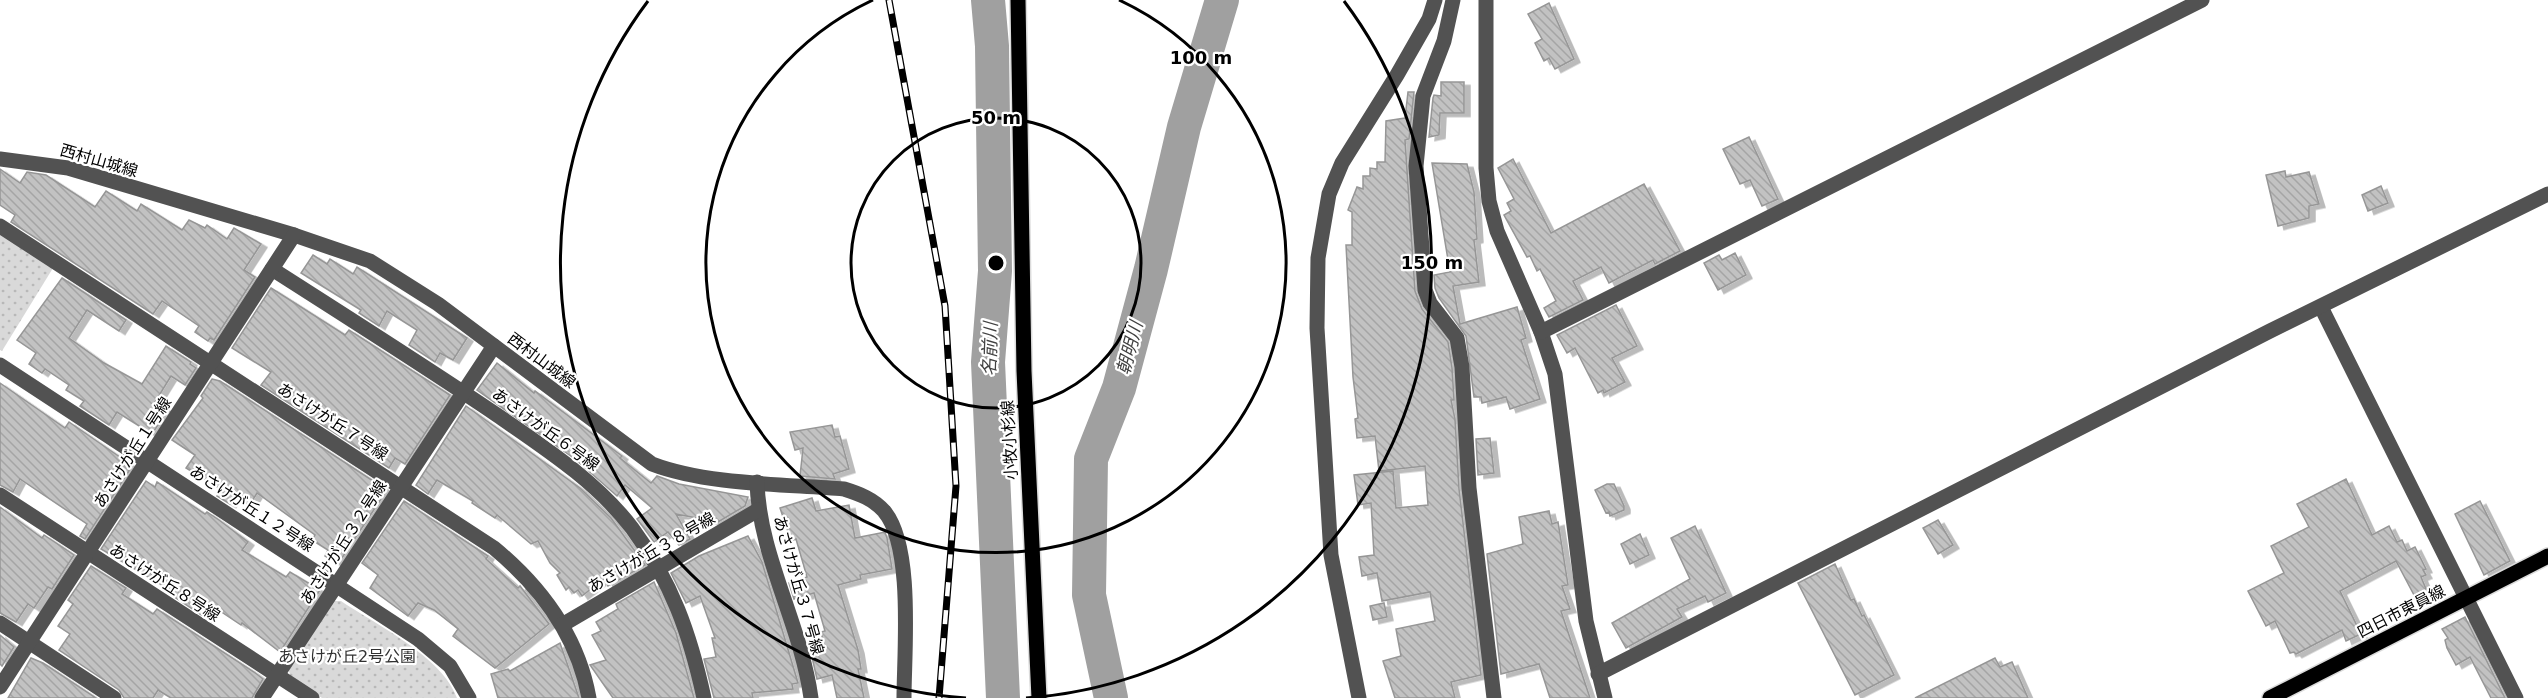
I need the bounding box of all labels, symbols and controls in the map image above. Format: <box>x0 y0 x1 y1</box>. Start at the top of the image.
text: 100 m <box>1170 47 1232 68</box>
text: 50 m <box>971 107 1021 128</box>
street label: 西村山城線 <box>58 140 140 181</box>
text: 150 m <box>1401 252 1463 273</box>
centre of rings <box>986 253 1006 273</box>
water label: 朝明川 <box>1112 317 1147 377</box>
water label: 名前川 <box>978 320 1001 376</box>
street label: 西村山城線 <box>504 329 579 392</box>
street label: あさけが丘７号線 <box>274 379 392 464</box>
street label: あさけが丘６号線 <box>488 384 603 475</box>
street label: あさけが丘１号線 <box>90 393 175 511</box>
street label: 小牧小杉線 <box>998 400 1021 480</box>
street label: あさけが丘１２号線 <box>186 461 317 556</box>
street label: あさけが丘３２号線 <box>296 477 391 608</box>
street label: あさけが丘３８号線 <box>584 508 718 597</box>
street label: あさけが丘３７号線 <box>770 513 827 657</box>
street label: あさけが丘８号線 <box>106 540 224 625</box>
street label: 四日市東員線 <box>2354 581 2448 642</box>
park label: あさけが丘2号公園 <box>278 647 416 666</box>

